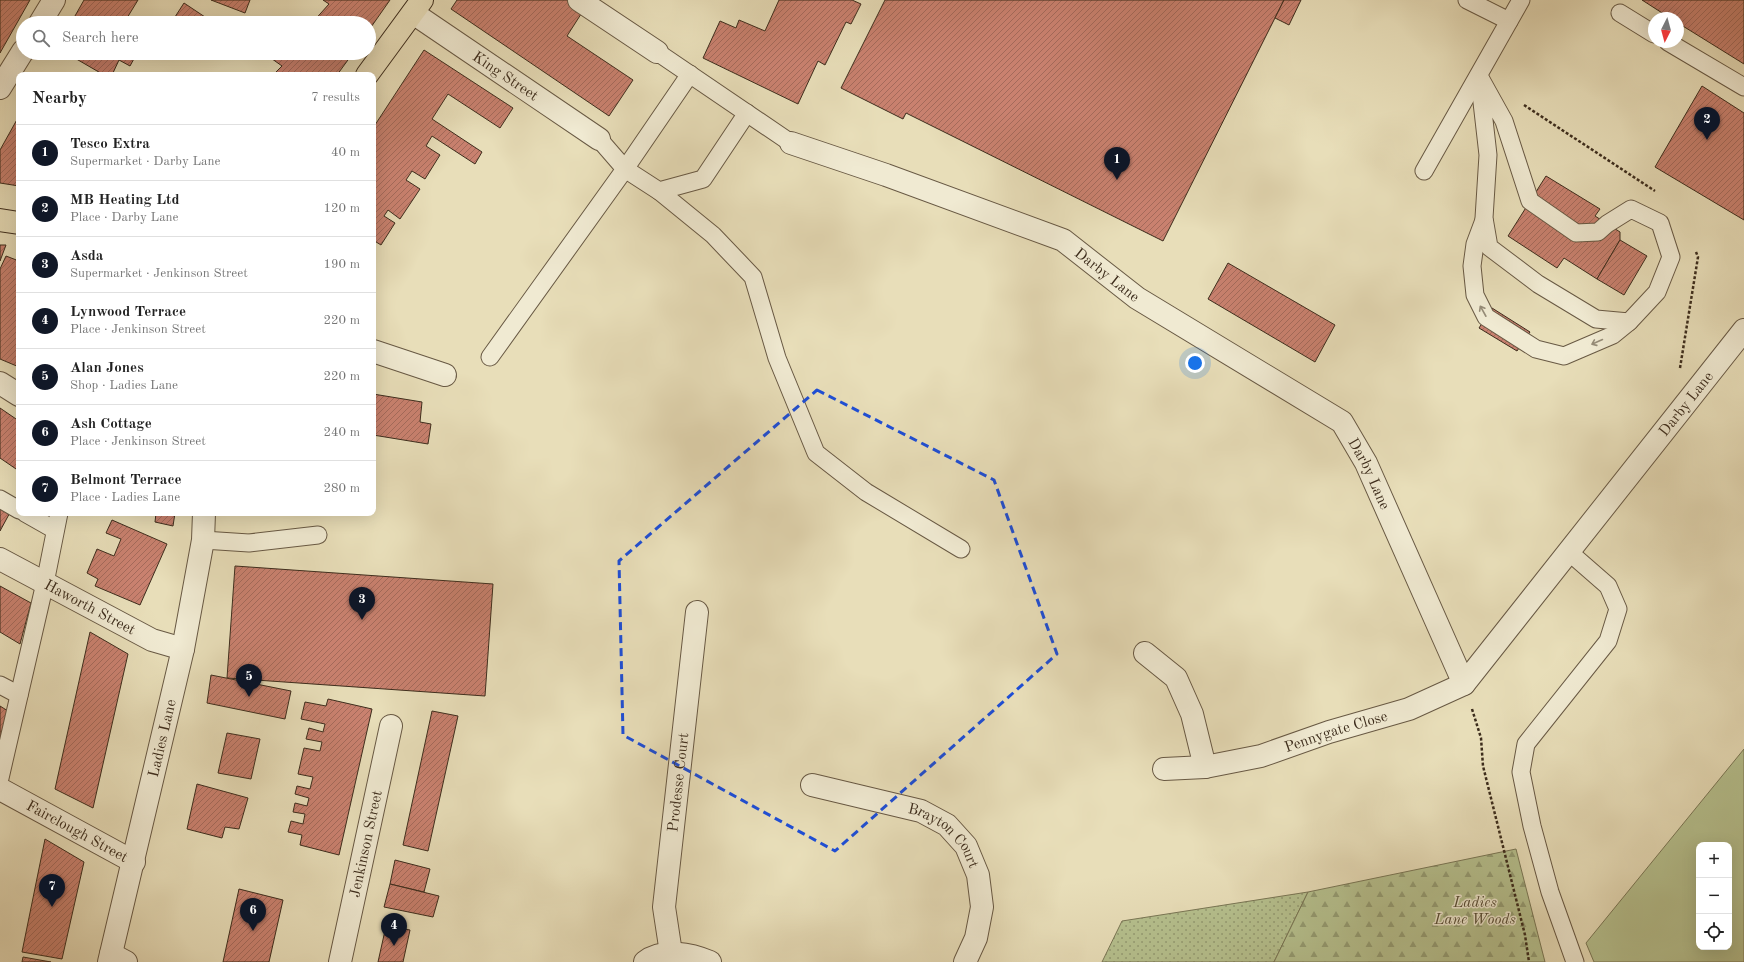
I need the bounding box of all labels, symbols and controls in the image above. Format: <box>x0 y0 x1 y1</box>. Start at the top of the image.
north arrow <box>1648 12 1684 48</box>
search box <box>16 16 376 60</box>
icon: search <box>30 27 52 49</box>
text: Search here <box>62 31 139 46</box>
street label: King Street <box>469 50 540 104</box>
text: Nearby <box>32 90 87 107</box>
text: 7 results <box>311 91 360 104</box>
pin: 2 <box>1694 107 1720 140</box>
text: Tesco Extra <box>70 137 150 152</box>
text: 1 <box>41 146 49 159</box>
text: 40 m <box>331 146 360 159</box>
pin: 1 <box>1104 147 1130 180</box>
text: Supermarket · Darby Lane <box>70 155 221 168</box>
text: MB Heating Ltd <box>70 193 180 208</box>
text: 2 <box>41 202 49 215</box>
text: 120 m <box>323 202 360 215</box>
text: Place · Darby Lane <box>70 211 179 224</box>
street label: Darby Lane <box>1071 246 1142 306</box>
text: Asda <box>70 249 103 264</box>
text: 3 <box>41 258 49 271</box>
text: 190 m <box>323 258 360 271</box>
text: Supermarket · Jenkinson Street <box>70 267 248 280</box>
text: Lynwood Terrace <box>70 305 186 320</box>
one-way arrow <box>1479 305 1487 317</box>
text: 4 <box>41 314 49 327</box>
text: 220 m <box>323 314 360 327</box>
text: Place · Jenkinson Street <box>70 323 206 336</box>
one-way arrow <box>1591 339 1603 346</box>
your location <box>1185 353 1205 373</box>
text: Alan Jones <box>70 361 144 376</box>
text: 5 <box>41 370 49 383</box>
text: 220 m <box>323 370 360 383</box>
street label: Darby Lane <box>1657 370 1717 440</box>
text: Shop · Ladies Lane <box>70 379 178 392</box>
text: Ash Cottage <box>70 417 152 432</box>
text: 6 <box>41 426 49 439</box>
text: 240 m <box>323 426 360 439</box>
text: Place · Jenkinson Street <box>70 435 206 448</box>
street label: Darby Lane <box>1344 436 1392 512</box>
text: Belmont Terrace <box>70 473 182 488</box>
text: 7 <box>41 482 49 495</box>
text: 280 m <box>323 482 360 495</box>
text: Place · Ladies Lane <box>70 491 180 504</box>
street label: Haworth Street <box>41 578 137 639</box>
pin: 3 <box>349 587 375 620</box>
pin: 5 <box>236 664 262 697</box>
street label: Ladies Lane <box>147 698 180 779</box>
street label: Pennygate Close <box>1283 709 1390 756</box>
street label: Prodesse Court <box>666 732 692 833</box>
street label: Jenkinson Street <box>348 789 386 899</box>
street label: Fairclough Street <box>23 799 130 866</box>
street label: Brayton Court <box>906 802 980 871</box>
map controls <box>1696 842 1732 950</box>
button: + <box>1696 842 1732 878</box>
pin: 7 <box>39 874 65 907</box>
button: − <box>1696 878 1732 914</box>
park label: Ladies Lane Woods <box>1433 896 1516 928</box>
pin: 6 <box>240 898 266 931</box>
pin: 4 <box>381 913 407 946</box>
button: locate <box>1696 914 1732 950</box>

